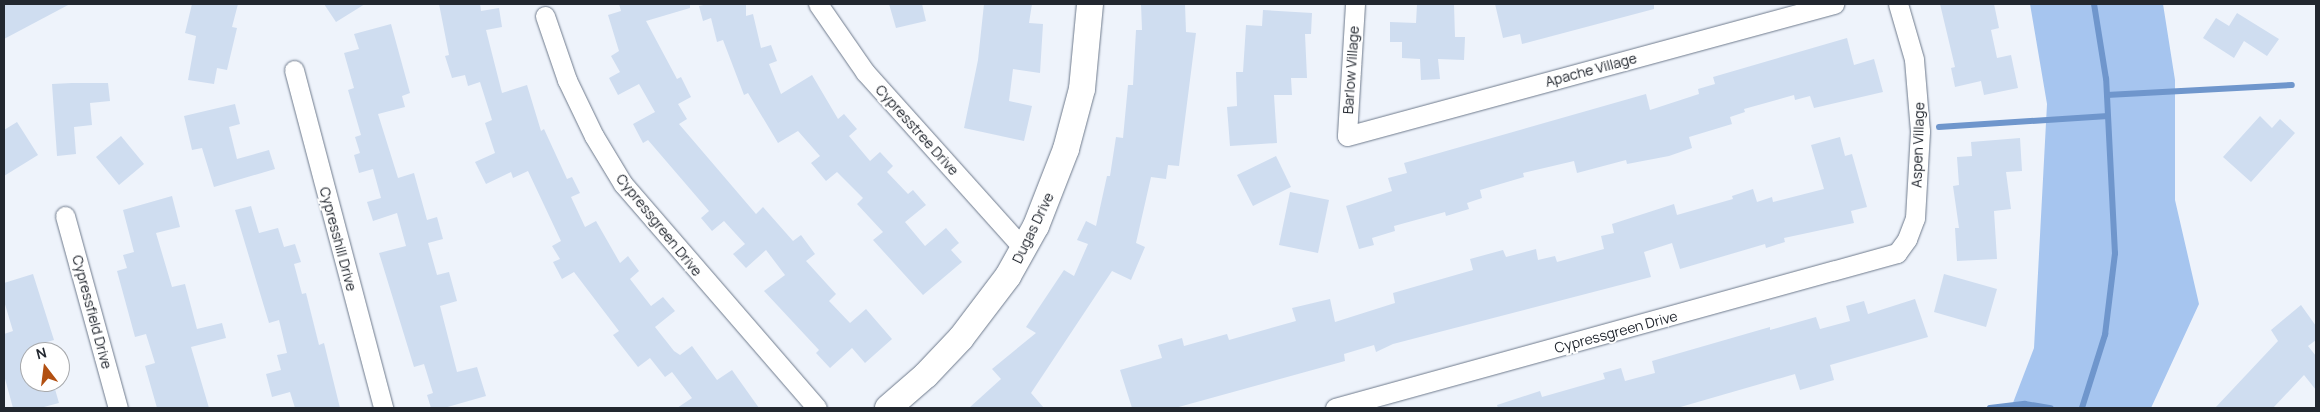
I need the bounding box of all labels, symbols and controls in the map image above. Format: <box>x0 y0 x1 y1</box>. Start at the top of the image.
street label: Barlow Village <box>1340 25 1362 115</box>
street label: Apache Village <box>1543 50 1639 90</box>
street label: Cypresstree Drive <box>872 81 962 179</box>
street label: Aspen Village <box>1908 102 1928 188</box>
street label: Cypressgreen Drive <box>613 170 705 280</box>
street label: Cypresshill Drive <box>316 185 360 293</box>
street label: Dugas Drive <box>1009 190 1057 266</box>
street label: Cypressfield Drive <box>69 253 115 371</box>
street label: Cypressgreen Drive <box>1553 307 1679 357</box>
north arrow <box>20 342 70 392</box>
text: N <box>34 343 49 363</box>

